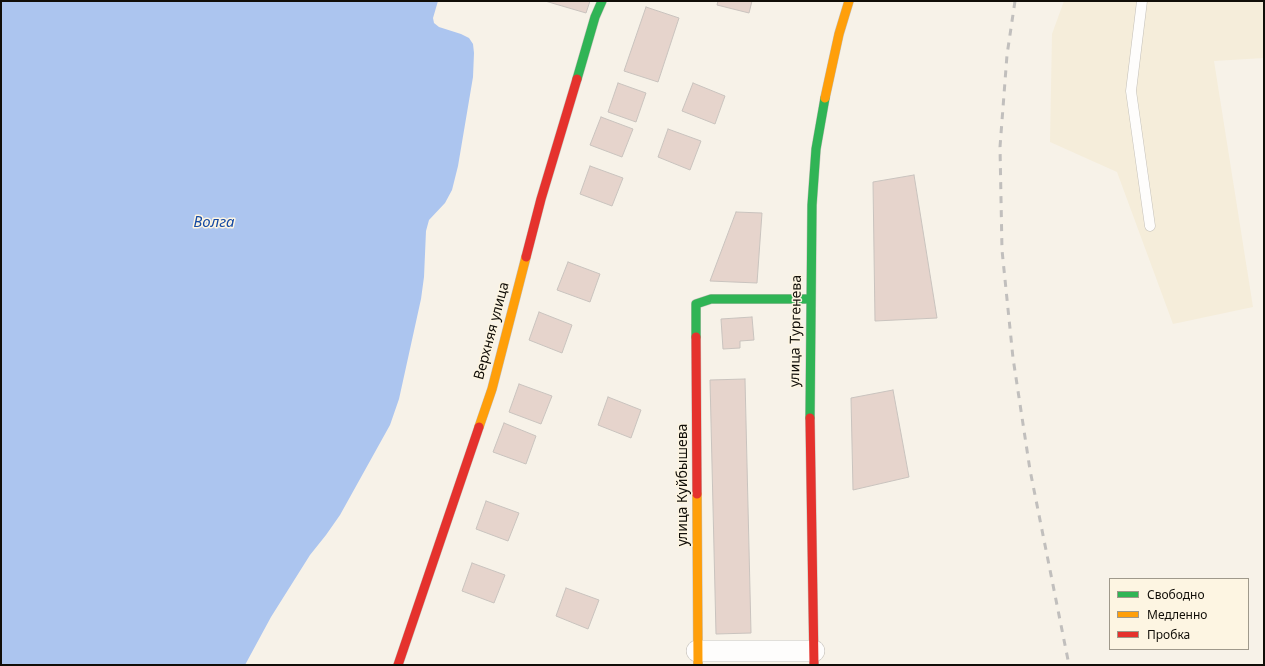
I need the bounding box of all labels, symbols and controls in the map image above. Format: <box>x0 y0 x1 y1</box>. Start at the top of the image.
water label: Волга <box>194 214 234 232</box>
street label: улица Тургенева <box>787 275 805 387</box>
street label: Верхняя улица <box>471 280 513 382</box>
street label: улица Куйбышева <box>675 424 691 546</box>
legend <box>1109 578 1249 650</box>
text: Свободно <box>1147 586 1205 603</box>
text: Медленно <box>1147 606 1207 623</box>
text: Пробка <box>1147 626 1190 643</box>

